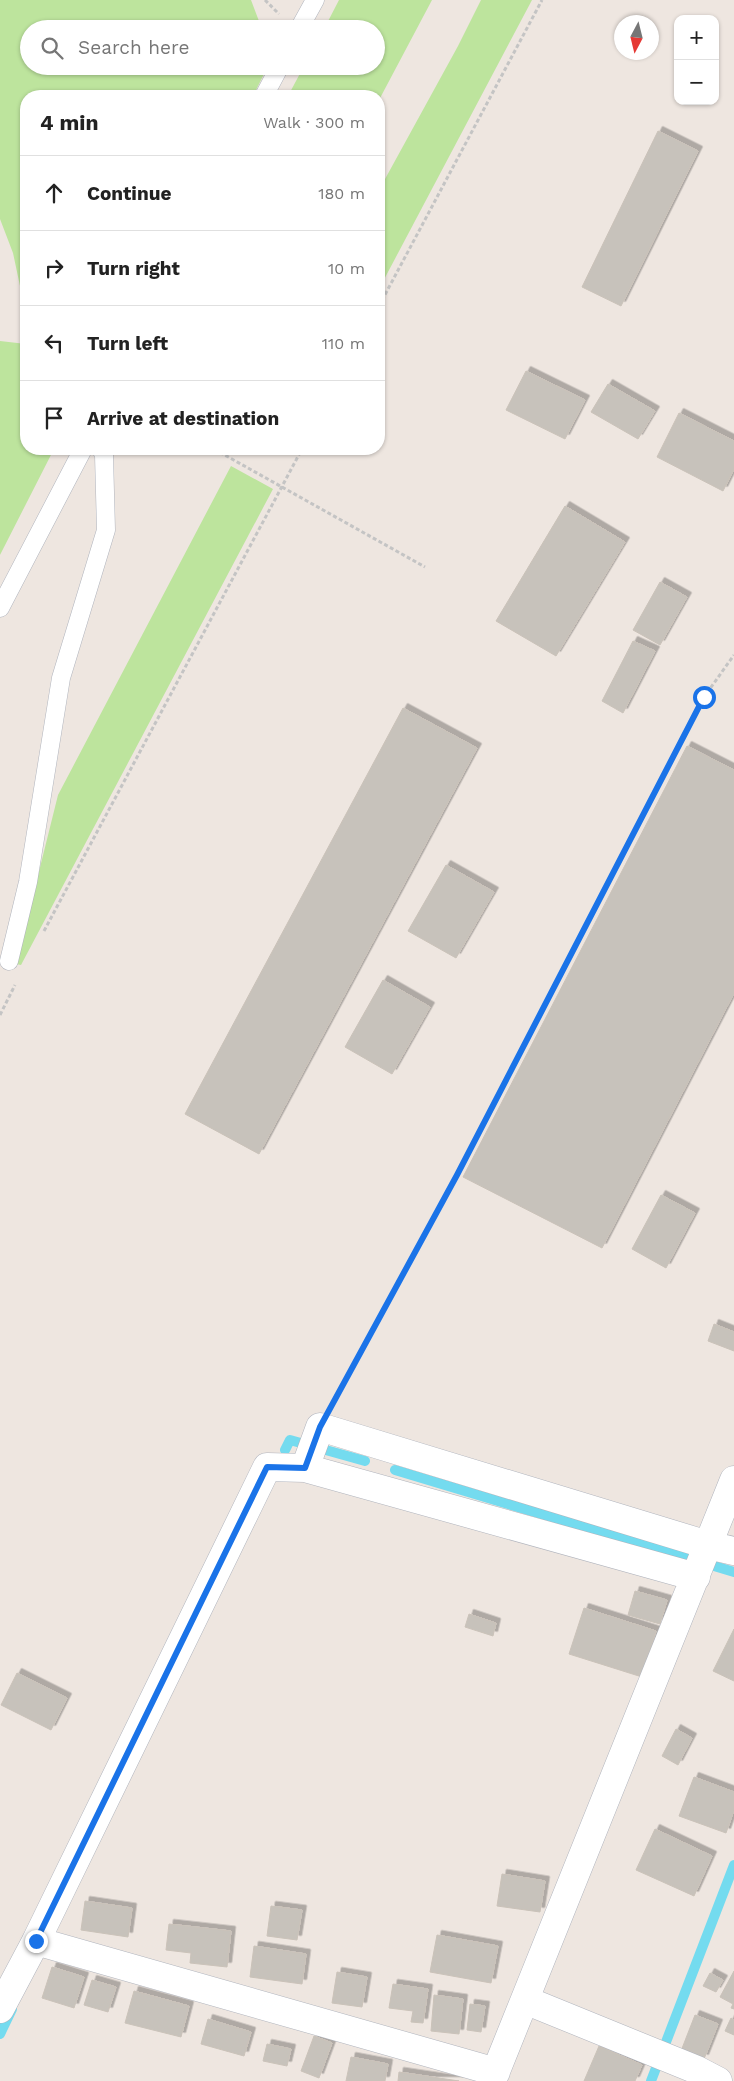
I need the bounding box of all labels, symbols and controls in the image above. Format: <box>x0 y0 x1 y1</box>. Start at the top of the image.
north arrow <box>614 15 659 60</box>
map controls <box>674 15 719 105</box>
button: + <box>674 15 719 60</box>
search box <box>20 20 385 75</box>
icon: search <box>38 34 66 62</box>
text: Search here <box>78 36 189 59</box>
button: − <box>674 60 719 105</box>
text: 4 min <box>40 110 98 135</box>
text: Walk · 300 m <box>263 113 365 132</box>
icon: ahead <box>40 179 68 207</box>
text: Continue <box>87 182 171 205</box>
text: 180 m <box>318 184 365 203</box>
icon: right <box>40 254 68 282</box>
text: Turn right <box>87 257 180 280</box>
text: 10 m <box>328 259 365 278</box>
icon: left <box>40 329 68 357</box>
text: Turn left <box>87 332 168 355</box>
text: 110 m <box>322 334 365 353</box>
icon: arrive <box>40 404 68 432</box>
text: Arrive at destination <box>87 407 279 430</box>
route start <box>693 686 716 709</box>
route end <box>25 1930 48 1953</box>

